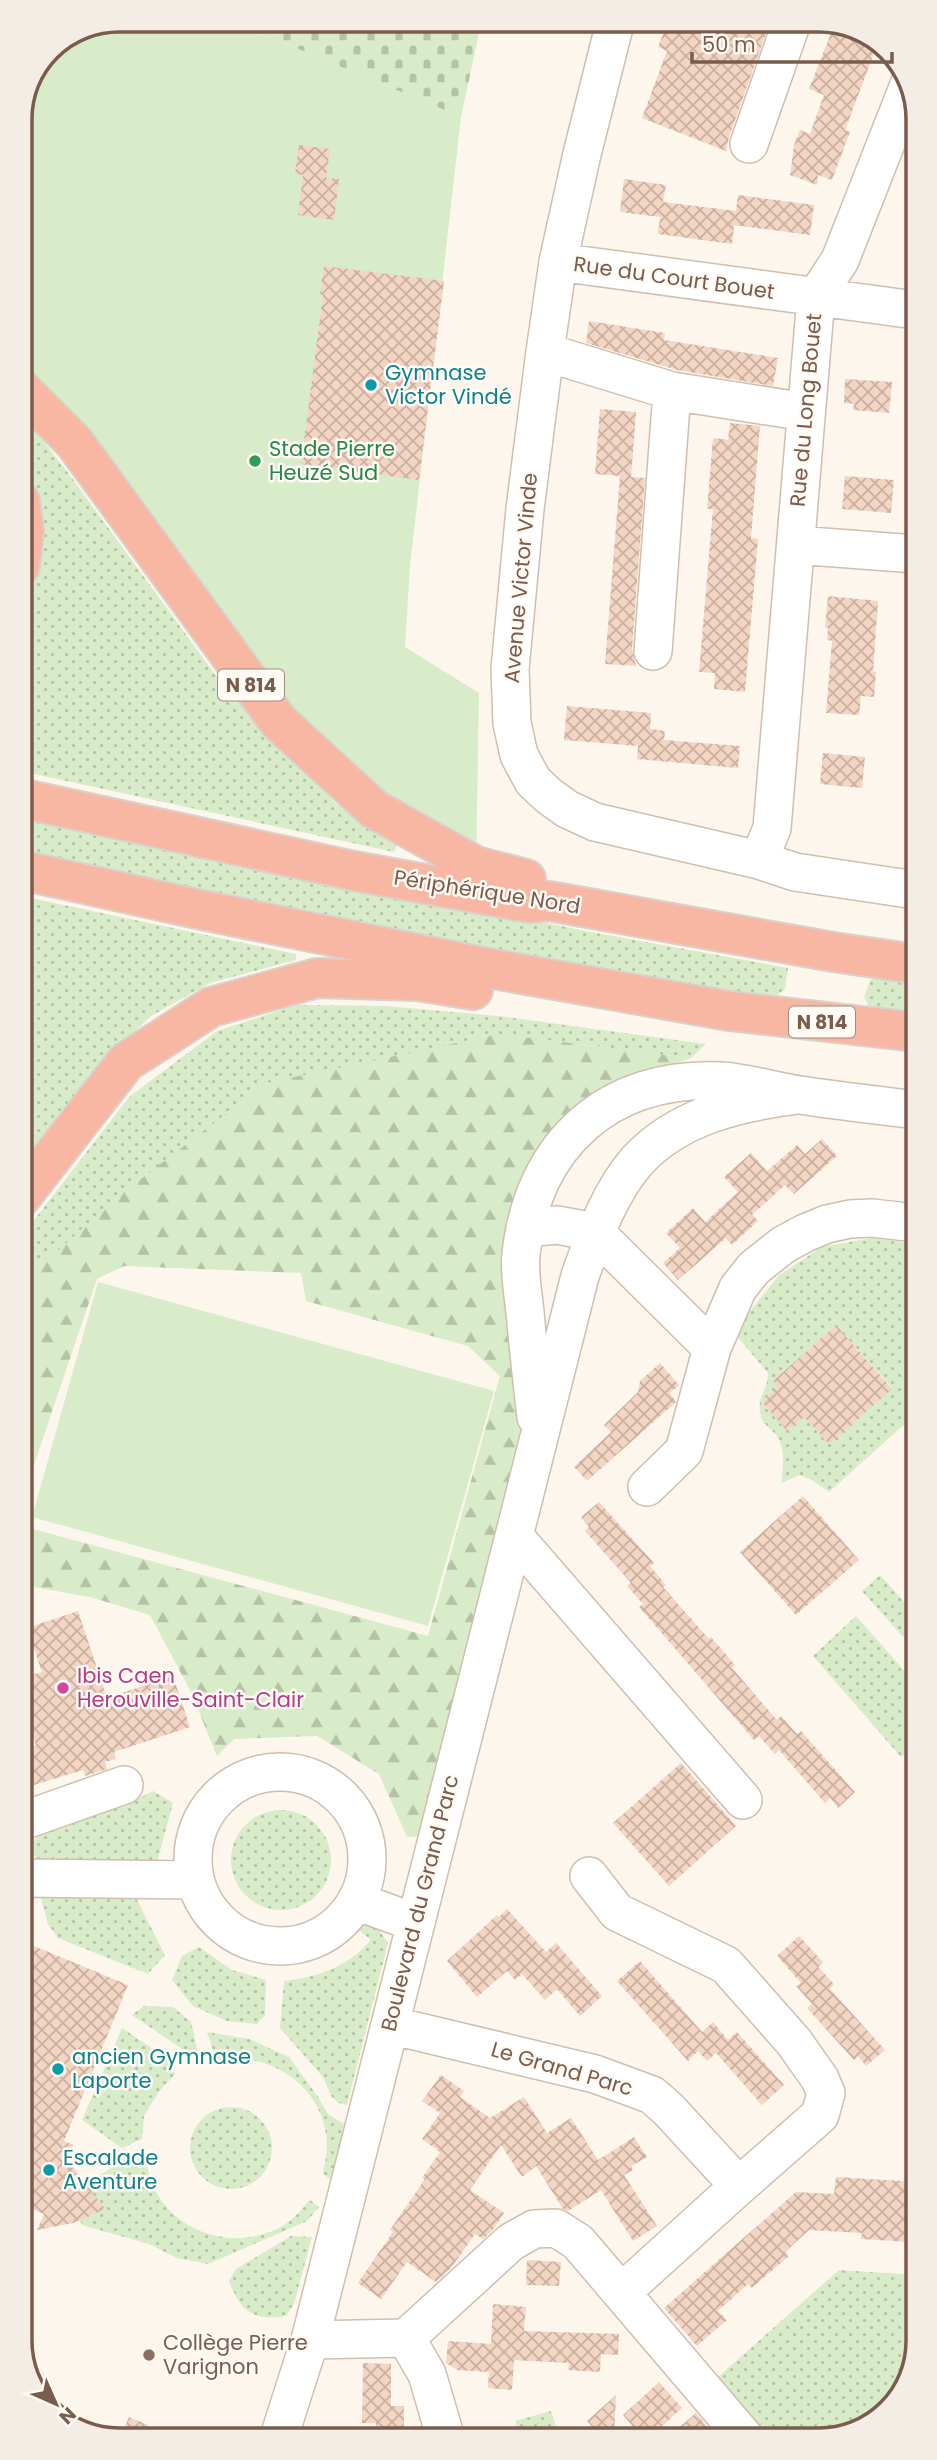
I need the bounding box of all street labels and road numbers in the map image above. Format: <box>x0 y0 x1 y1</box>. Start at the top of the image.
street label: Rue du Court Bouet <box>572 249 776 306</box>
street label: Rue du Long Bouet <box>783 312 828 508</box>
street label: Avenue Victor Vinde <box>497 472 544 684</box>
road number: N 814 <box>218 670 284 700</box>
street label: Périphérique Nord <box>392 862 582 921</box>
road number: N 814 <box>789 1006 855 1038</box>
street label: Boulevard du Grand Parc <box>374 1772 465 2034</box>
street label: Le Grand Parc <box>488 2034 636 2103</box>

